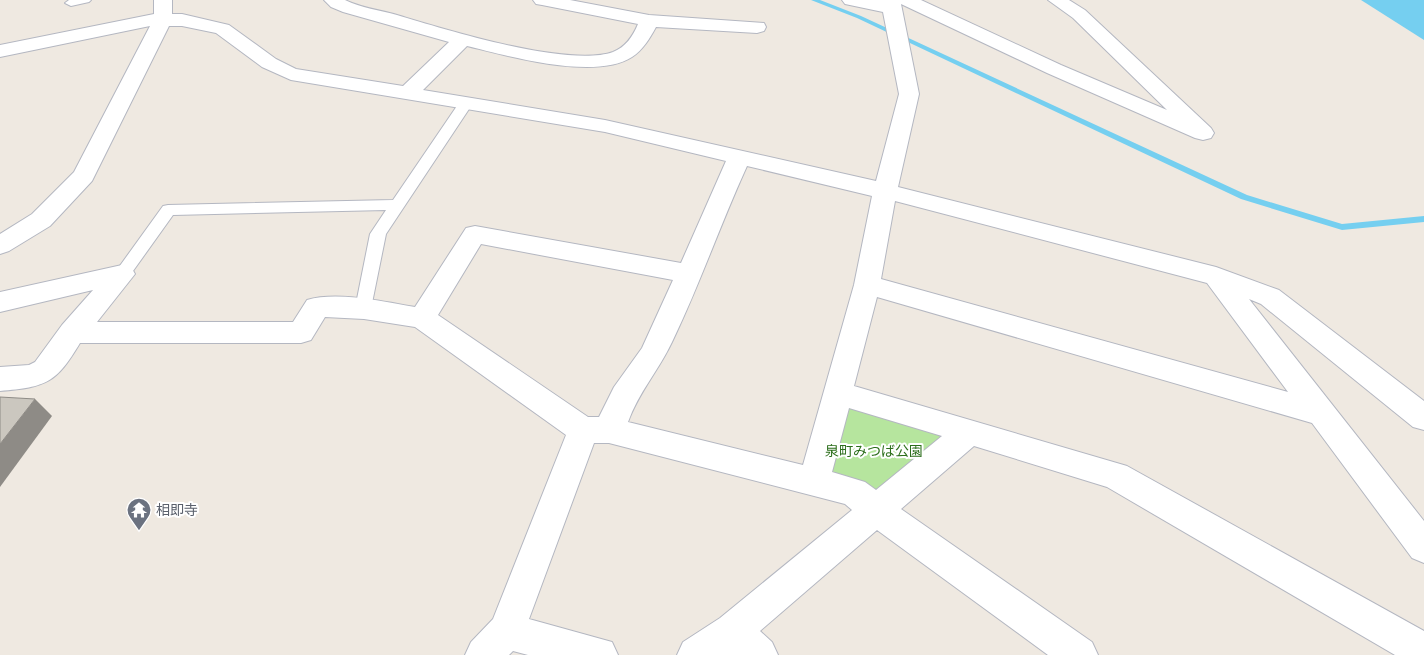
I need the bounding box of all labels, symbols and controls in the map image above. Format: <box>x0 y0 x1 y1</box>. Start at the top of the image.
park label: 泉町みつば公園 <box>825 443 923 459</box>
temple icon: 相即寺 <box>126 497 152 531</box>
place label: 相即寺 <box>156 502 198 518</box>

